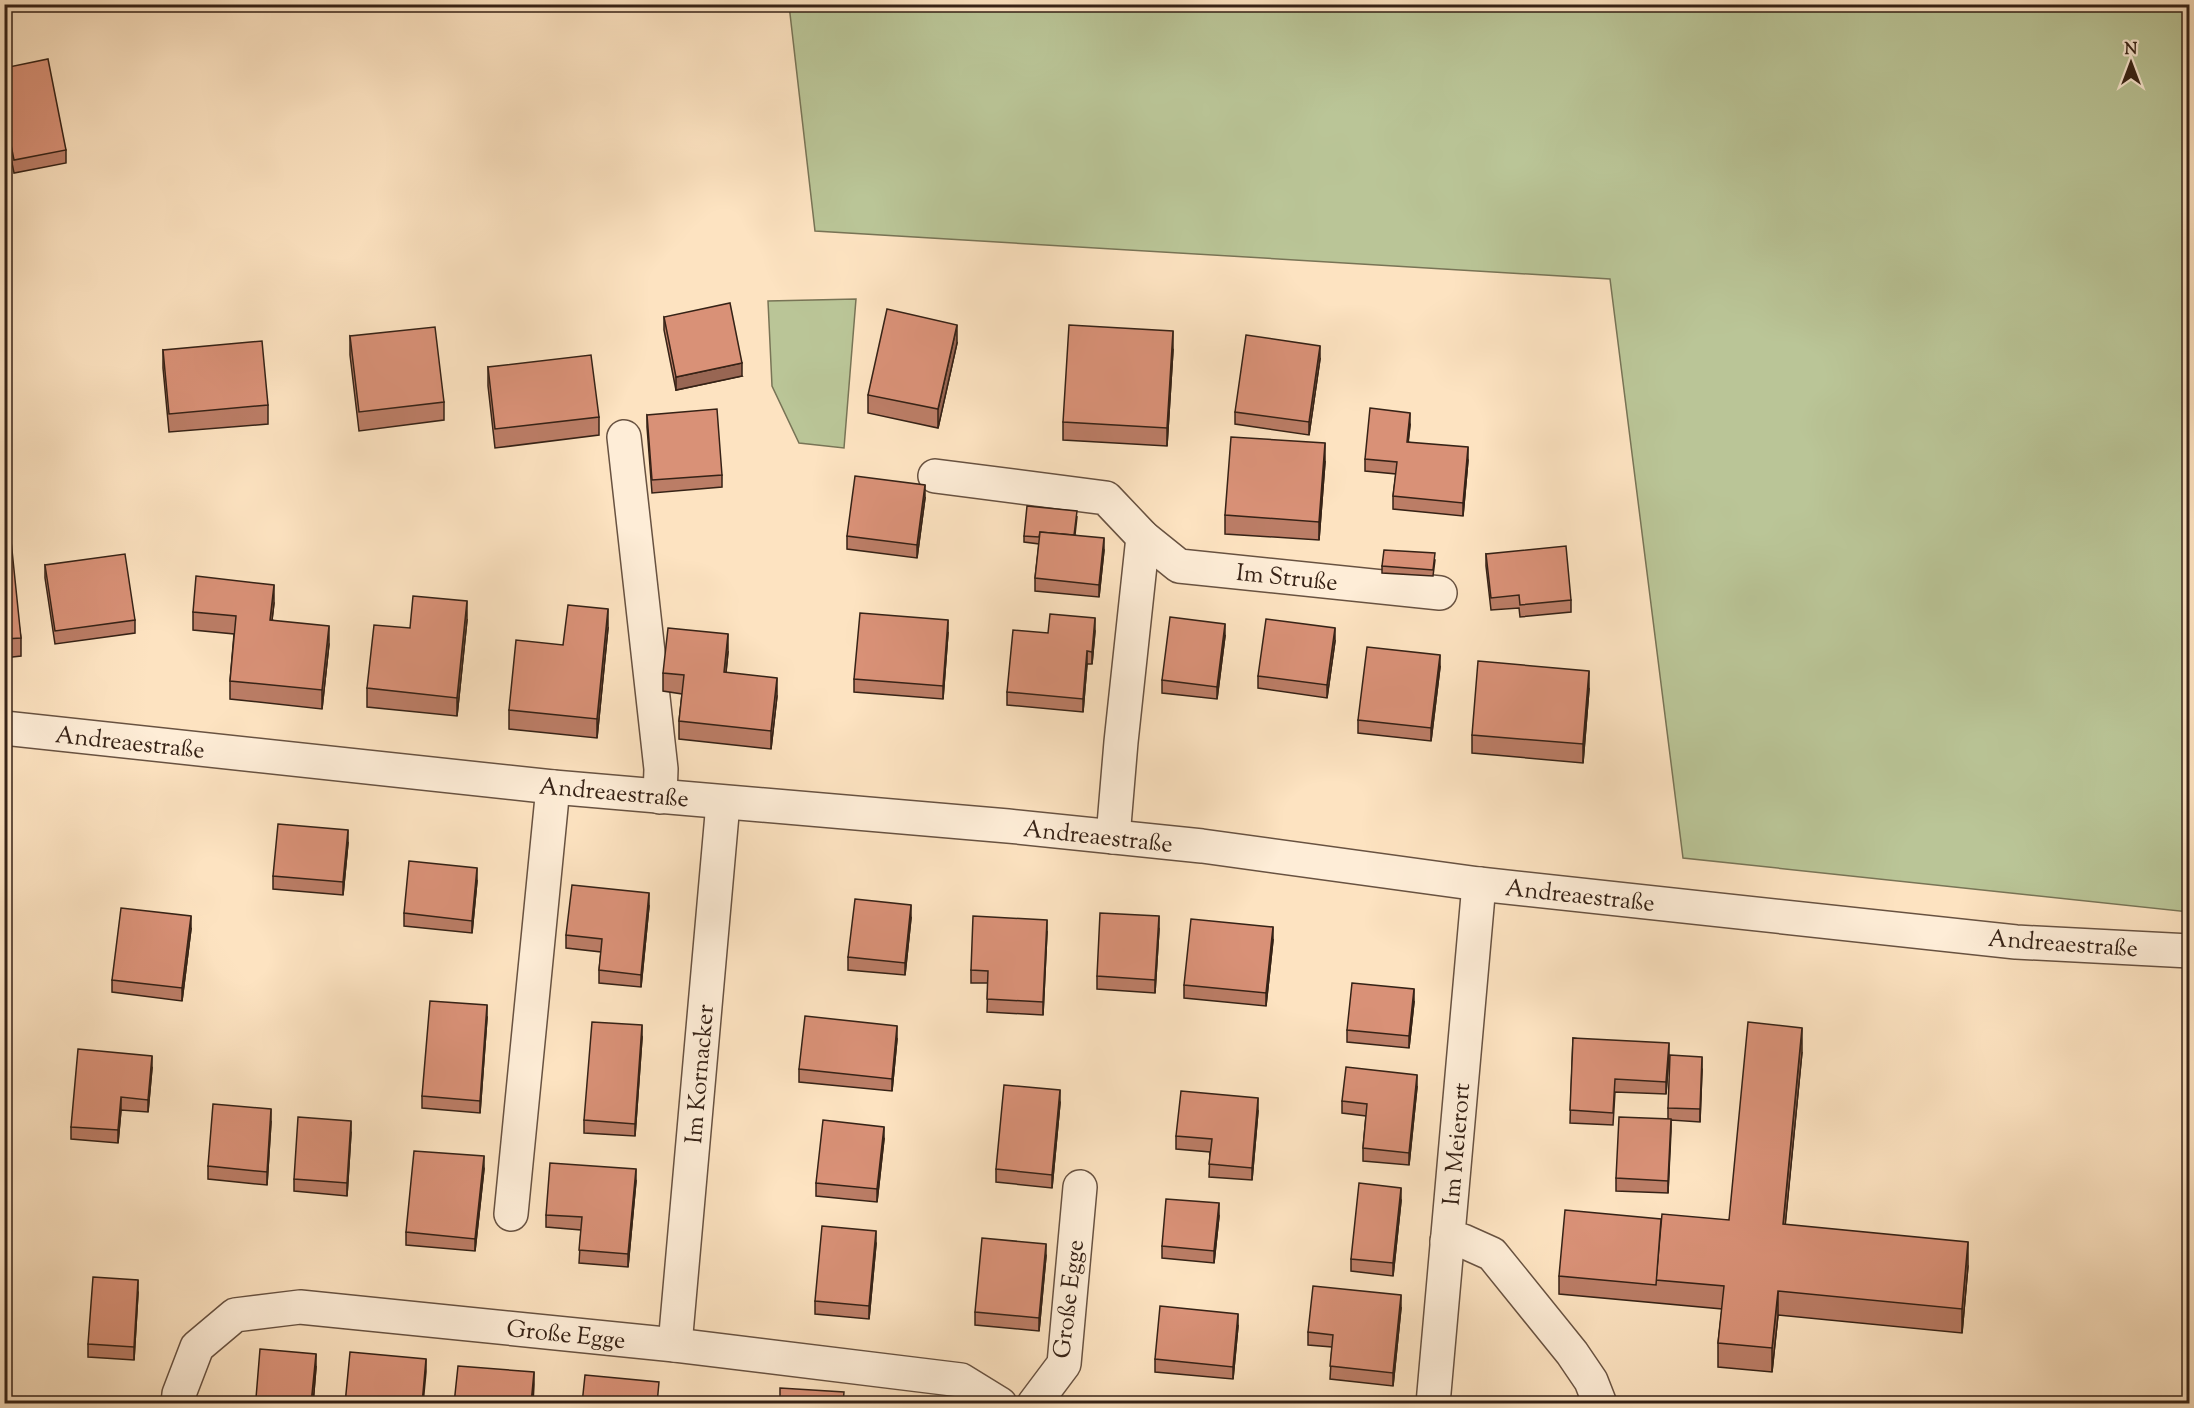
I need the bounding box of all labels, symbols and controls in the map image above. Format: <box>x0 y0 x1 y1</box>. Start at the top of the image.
north arrow <box>2101 33 2161 93</box>
text: N <box>2125 39 2138 62</box>
street label: Im Struße <box>1234 557 1339 601</box>
street label: Andreaestraße <box>53 719 206 769</box>
street label: Andreaestraße <box>537 771 690 817</box>
street label: Andreaestraße <box>1021 813 1174 863</box>
street label: Andreaestraße <box>1503 872 1656 922</box>
street label: Andreaestraße <box>1987 923 2139 967</box>
street label: Im Kornacker <box>678 1003 724 1145</box>
street label: Im Meierort <box>1436 1081 1480 1207</box>
street label: Große Egge <box>1046 1238 1094 1361</box>
street label: Große Egge <box>505 1313 627 1359</box>

